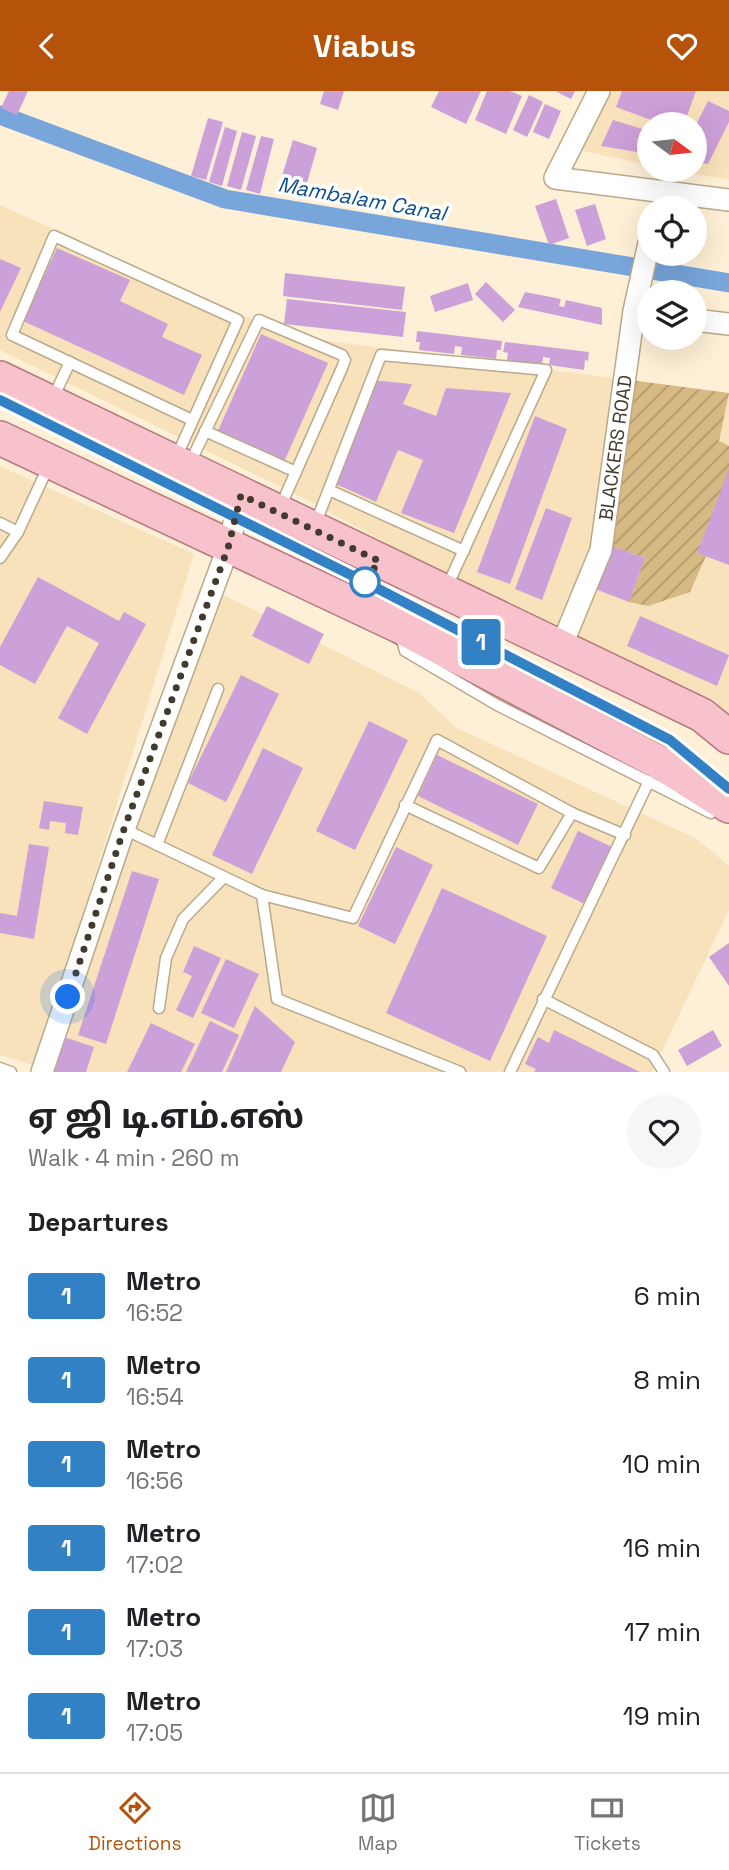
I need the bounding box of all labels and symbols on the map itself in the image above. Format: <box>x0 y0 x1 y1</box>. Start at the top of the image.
north arrow <box>637 112 707 182</box>
water label: Mambalam Canal <box>276 170 451 227</box>
street label: BLACKERS ROAD <box>593 373 638 522</box>
unlabelled marker <box>350 567 380 597</box>
line badge: 1 <box>458 619 504 665</box>
your location <box>50 979 85 1014</box>

